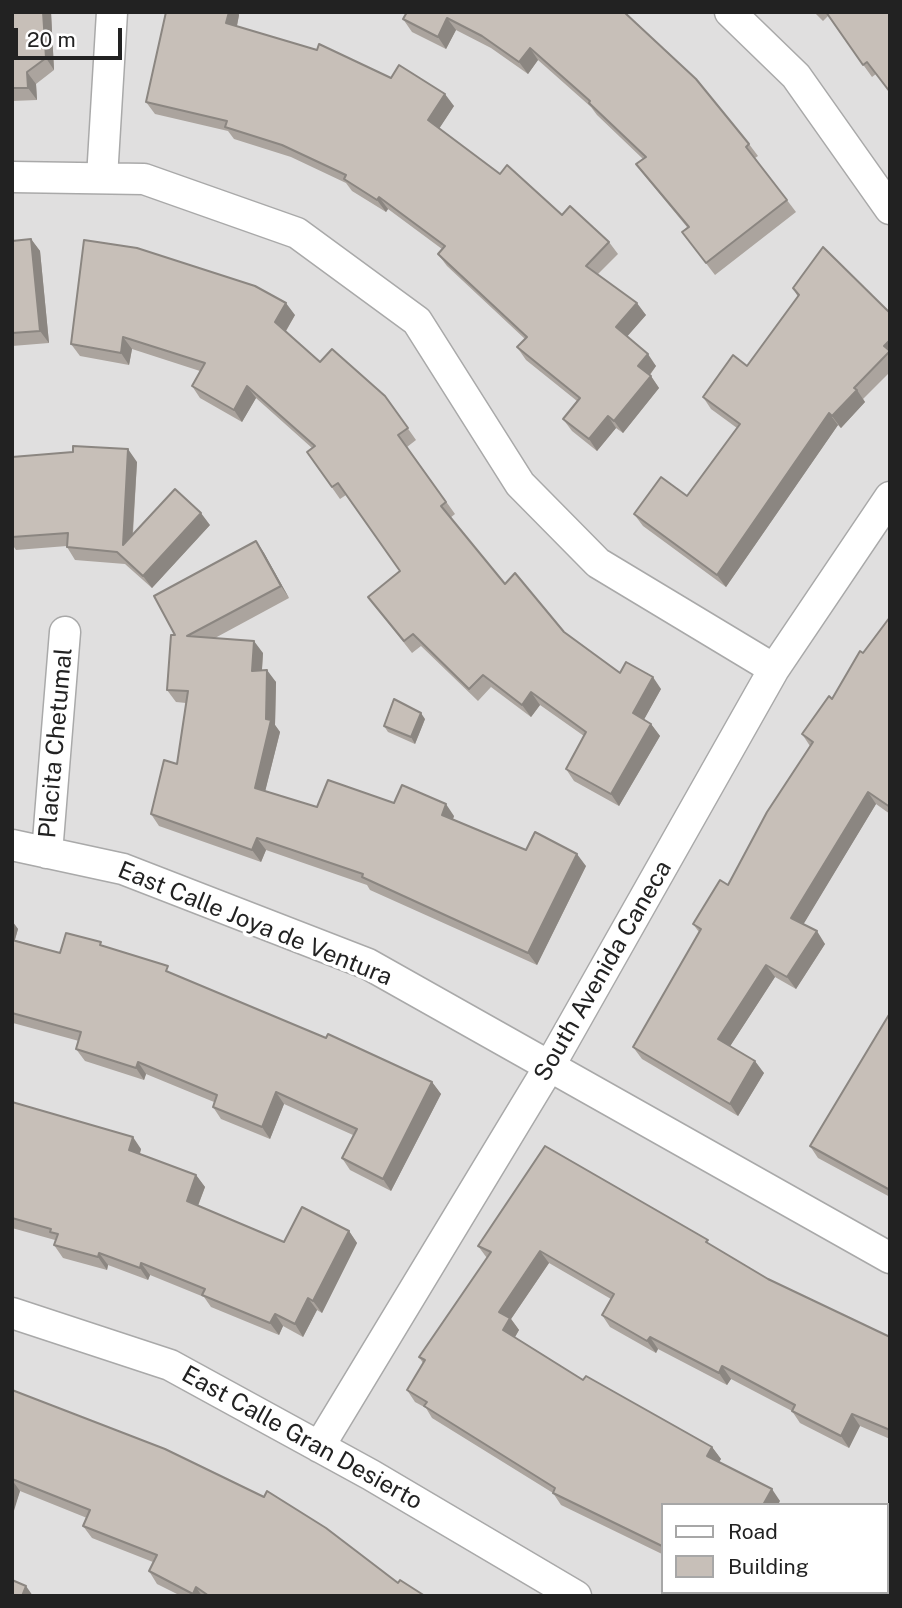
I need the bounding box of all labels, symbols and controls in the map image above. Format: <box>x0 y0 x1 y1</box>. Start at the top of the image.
scale bar <box>18 14 126 58</box>
text: 20 m <box>27 27 76 52</box>
street label: Placita Chetumal <box>33 647 79 839</box>
street label: East Calle Joya de Ventura <box>114 856 396 992</box>
street label: South Avenida Caneca <box>528 856 678 1086</box>
street label: East Calle Gran Desierto <box>177 1360 427 1516</box>
legend <box>660 1503 888 1594</box>
text: Road <box>728 1519 778 1544</box>
text: Building <box>728 1554 809 1579</box>

